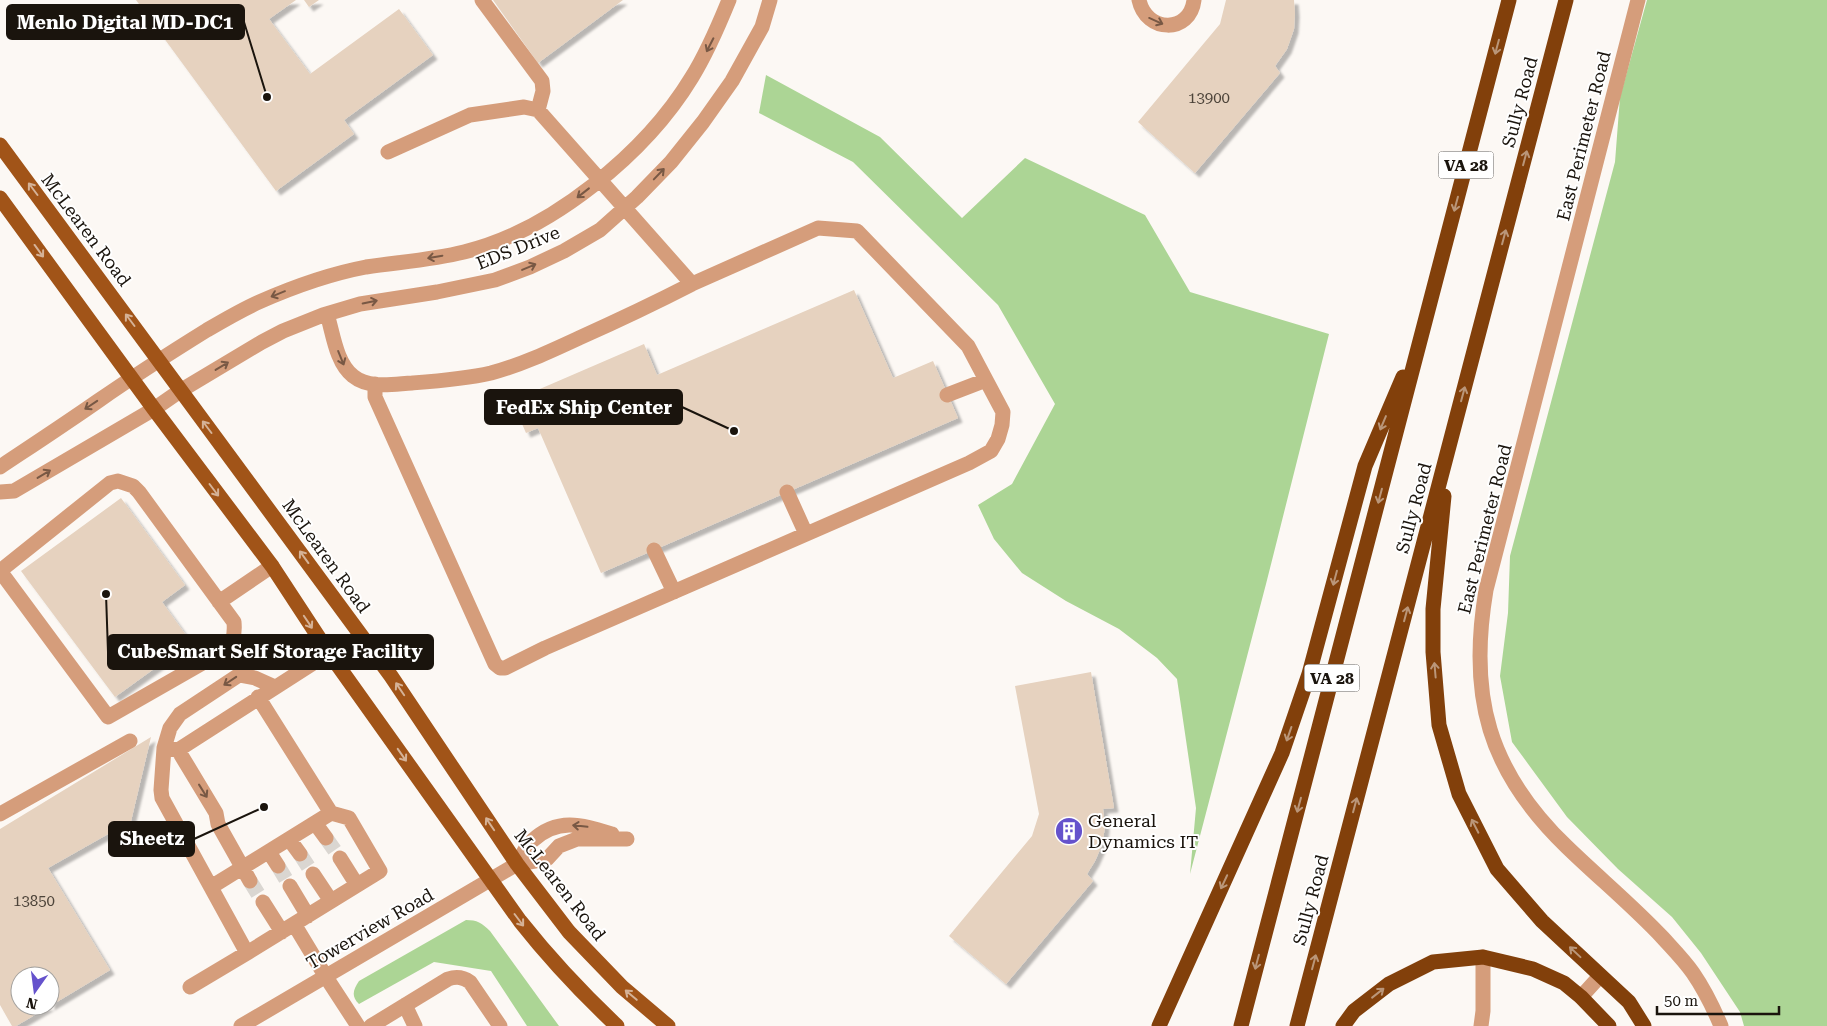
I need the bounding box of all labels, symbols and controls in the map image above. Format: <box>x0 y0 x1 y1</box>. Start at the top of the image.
callout: Menlo Digital MD-DC1 <box>7 5 244 39</box>
text: Menlo Digital MD-DC1 <box>17 11 234 34</box>
one-way arrow <box>1148 17 1163 27</box>
one-way arrow <box>705 37 714 52</box>
one-way arrow <box>1492 39 1501 55</box>
street label: East Perimeter Road <box>1552 48 1615 223</box>
street label: Sully Road <box>1497 54 1542 150</box>
house number: 13900 <box>1188 89 1230 107</box>
one-way arrow <box>1521 150 1530 166</box>
road number: VA 28 <box>1438 152 1494 178</box>
one-way arrow <box>653 168 665 180</box>
street label: McLearen Road <box>37 169 136 290</box>
one-way arrow <box>28 182 38 196</box>
one-way arrow <box>576 188 589 199</box>
one-way arrow <box>1450 196 1460 212</box>
street label: EDS Drive <box>473 221 563 274</box>
one-way arrow <box>1500 229 1509 245</box>
one-way arrow <box>34 244 44 258</box>
one-way arrow <box>428 253 444 263</box>
one-way arrow <box>521 262 536 272</box>
one-way arrow <box>271 290 286 300</box>
one-way arrow <box>362 296 378 306</box>
one-way arrow <box>124 314 135 327</box>
one-way arrow <box>337 350 346 365</box>
one-way arrow <box>215 360 229 370</box>
one-way arrow <box>1459 387 1468 403</box>
callout: FedEx Ship Center <box>485 390 682 424</box>
text: FedEx Ship Center <box>496 396 672 419</box>
one-way arrow <box>85 401 99 411</box>
one-way arrow <box>1378 415 1387 430</box>
one-way arrow <box>202 421 213 434</box>
street label: East Perimeter Road <box>1453 441 1516 616</box>
street label: Sully Road <box>1391 460 1436 556</box>
one-way arrow <box>36 468 50 478</box>
one-way arrow <box>209 483 219 497</box>
one-way arrow <box>1374 487 1384 503</box>
street label: McLearen Road <box>278 495 375 617</box>
one-way arrow <box>299 551 310 564</box>
one-way arrow <box>1329 569 1339 585</box>
one-way arrow <box>1401 606 1411 622</box>
one-way arrow <box>303 615 314 629</box>
callout: CubeSmart Self Storage Facility <box>108 635 433 669</box>
text: CubeSmart Self Storage Facility <box>117 640 423 663</box>
one-way arrow <box>1430 663 1439 679</box>
road number: VA 28 <box>1304 664 1360 691</box>
one-way arrow <box>224 676 238 686</box>
one-way arrow <box>395 682 405 696</box>
one-way arrow <box>1284 725 1293 741</box>
one-way arrow <box>397 748 407 762</box>
one-way arrow <box>198 784 208 798</box>
one-way arrow <box>1293 797 1303 813</box>
one-way arrow <box>1351 797 1361 813</box>
place label: General Dynamics IT <box>1088 810 1198 852</box>
building icon: General Dynamics IT <box>1054 816 1084 846</box>
one-way arrow <box>485 817 495 831</box>
one-way arrow <box>1470 819 1479 834</box>
one-way arrow <box>572 821 588 831</box>
callout: Sheetz <box>109 822 194 856</box>
street label: McLearen Road <box>510 825 611 945</box>
text: Sheetz <box>120 827 185 850</box>
street label: Sully Road <box>1288 852 1333 948</box>
one-way arrow <box>1219 874 1229 889</box>
street label: Towerview Road <box>302 883 437 973</box>
house number: 13850 <box>13 892 55 910</box>
one-way arrow <box>514 913 525 926</box>
one-way arrow <box>1569 946 1582 958</box>
one-way arrow <box>1252 954 1262 970</box>
one-way arrow <box>1310 954 1319 970</box>
north arrow <box>10 966 60 1016</box>
scale bar <box>1657 984 1780 1016</box>
one-way arrow <box>1371 987 1384 998</box>
one-way arrow <box>625 989 638 1000</box>
text: 50 m <box>1664 992 1699 1010</box>
text: N <box>24 994 39 1013</box>

